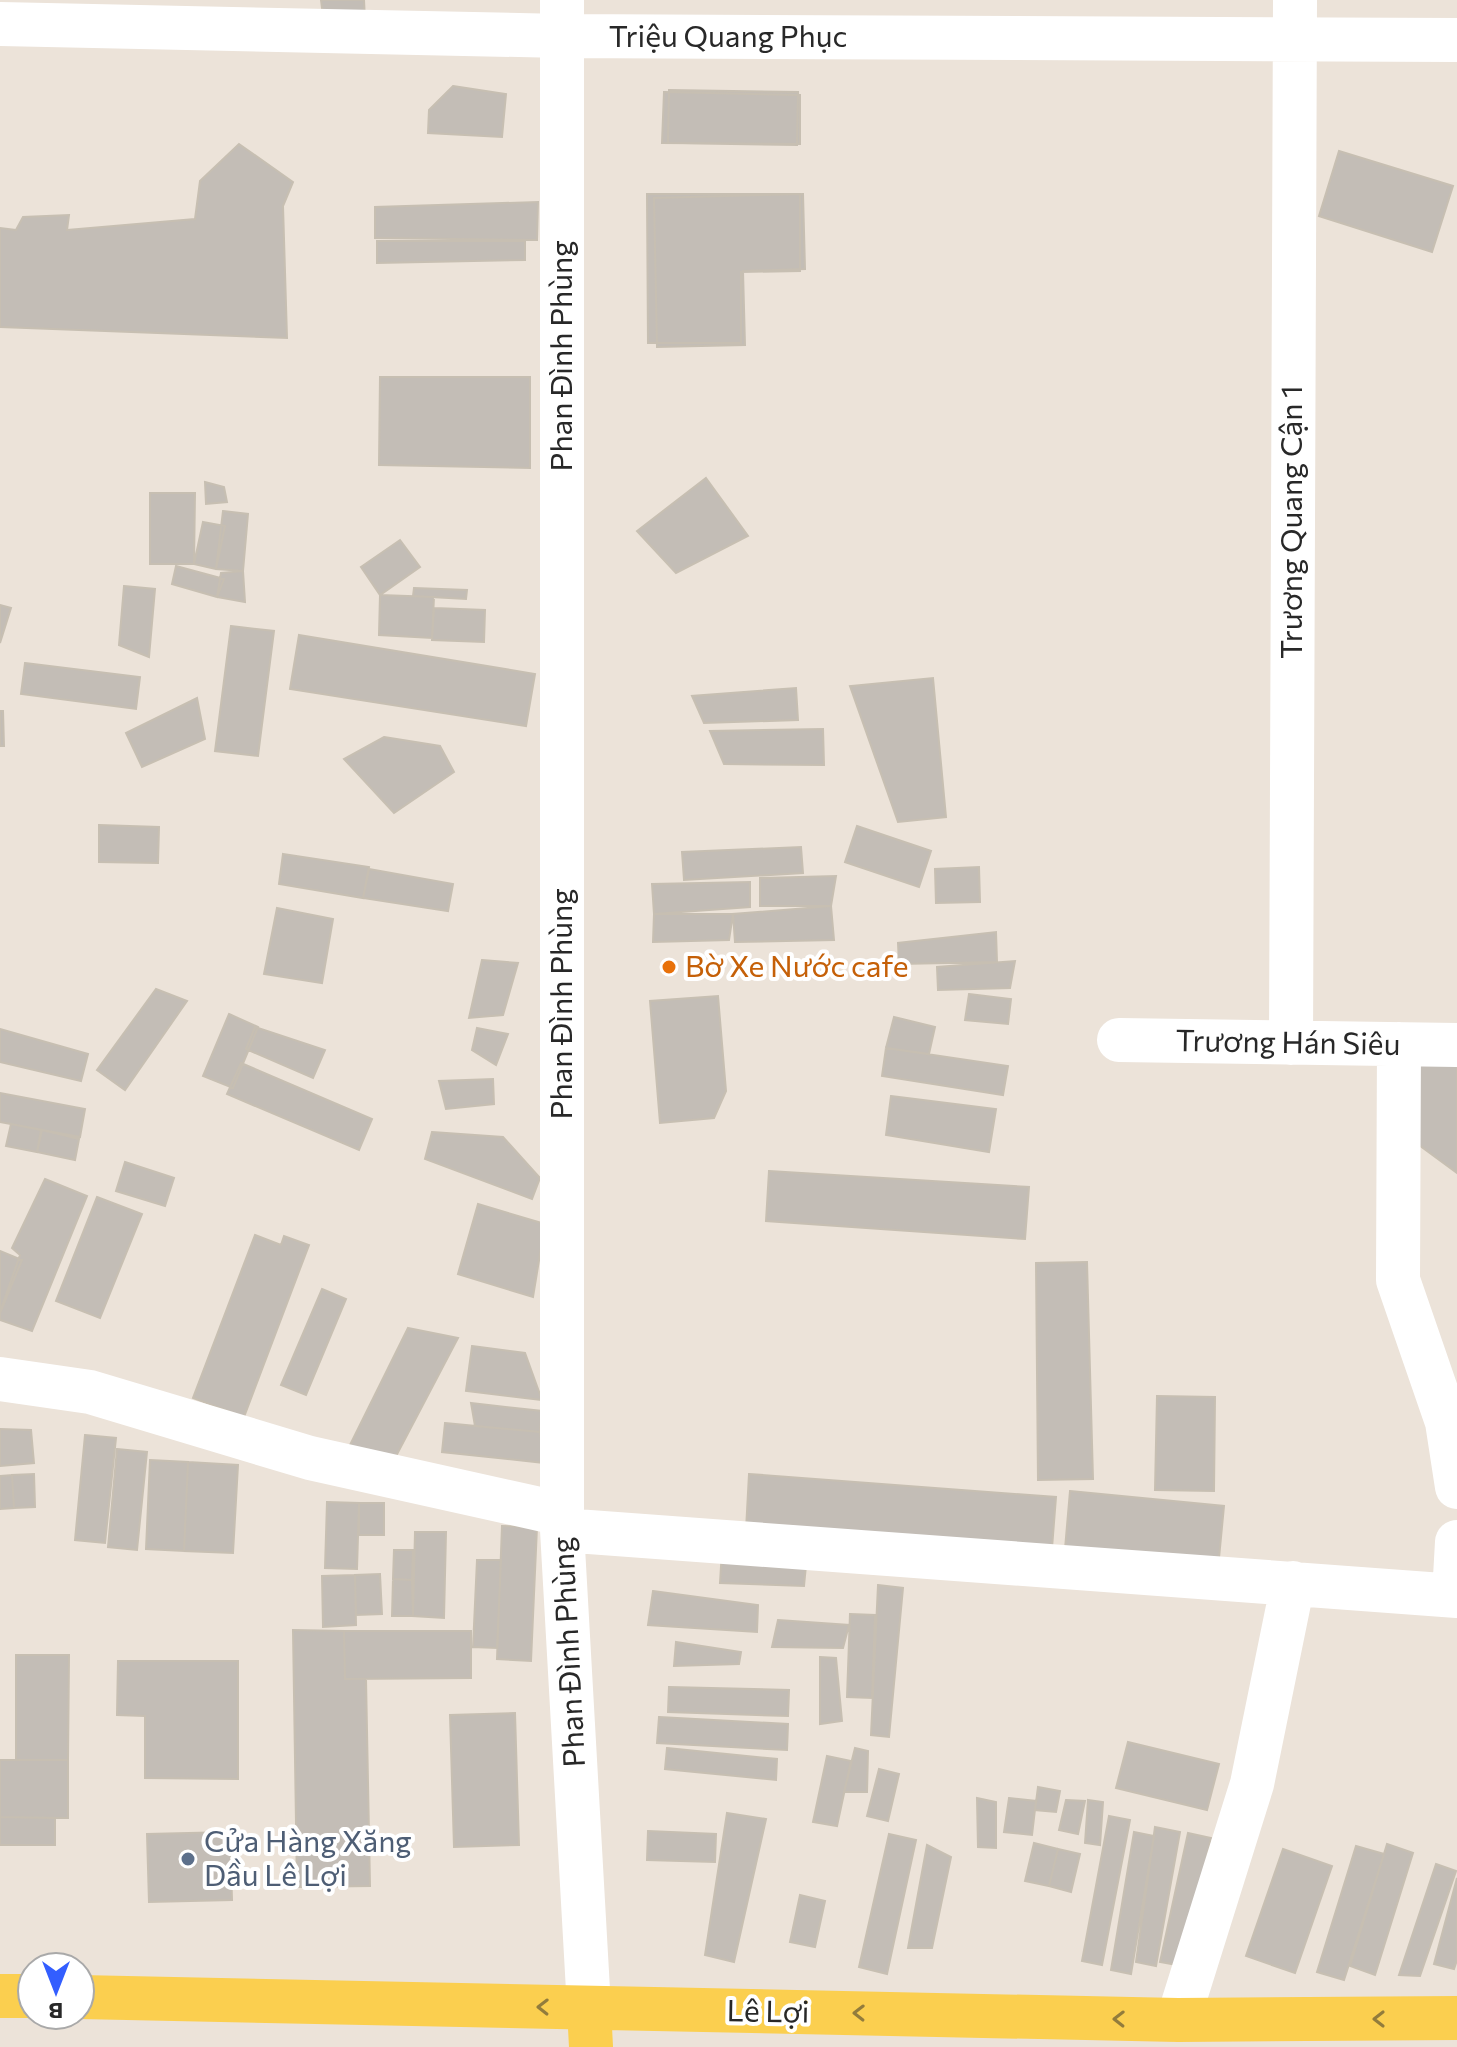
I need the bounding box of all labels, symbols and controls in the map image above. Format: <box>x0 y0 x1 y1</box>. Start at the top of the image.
street label: Triệu Quang Phục <box>609 16 847 53</box>
street label: Phan Đình Phùng <box>541 241 578 471</box>
street label: Trương Quang Cận 1 <box>1271 385 1308 659</box>
street label: Phan Đình Phùng <box>541 889 578 1119</box>
place label: Bờ Xe Nước cafe <box>685 946 908 983</box>
marker: Bờ Xe Nước cafe <box>660 958 678 976</box>
street label: Trương Hán Siêu <box>1175 1020 1401 1061</box>
street label: Phan Đình Phùng <box>542 1536 591 1768</box>
place label: Cửa Hàng Xăng Dầu Lê Lợi <box>204 1821 412 1892</box>
marker: Cửa Hàng Xăng Dầu Lê Lợi <box>179 1850 197 1868</box>
north arrow <box>16 1951 96 2031</box>
street label: Lê Lợi <box>726 1990 810 2029</box>
text: B <box>49 1998 63 2025</box>
one-way arrow <box>536 1998 549 2016</box>
one-way arrow <box>852 2005 865 2022</box>
one-way arrow <box>1112 2010 1125 2027</box>
one-way arrow <box>1372 2010 1385 2028</box>

